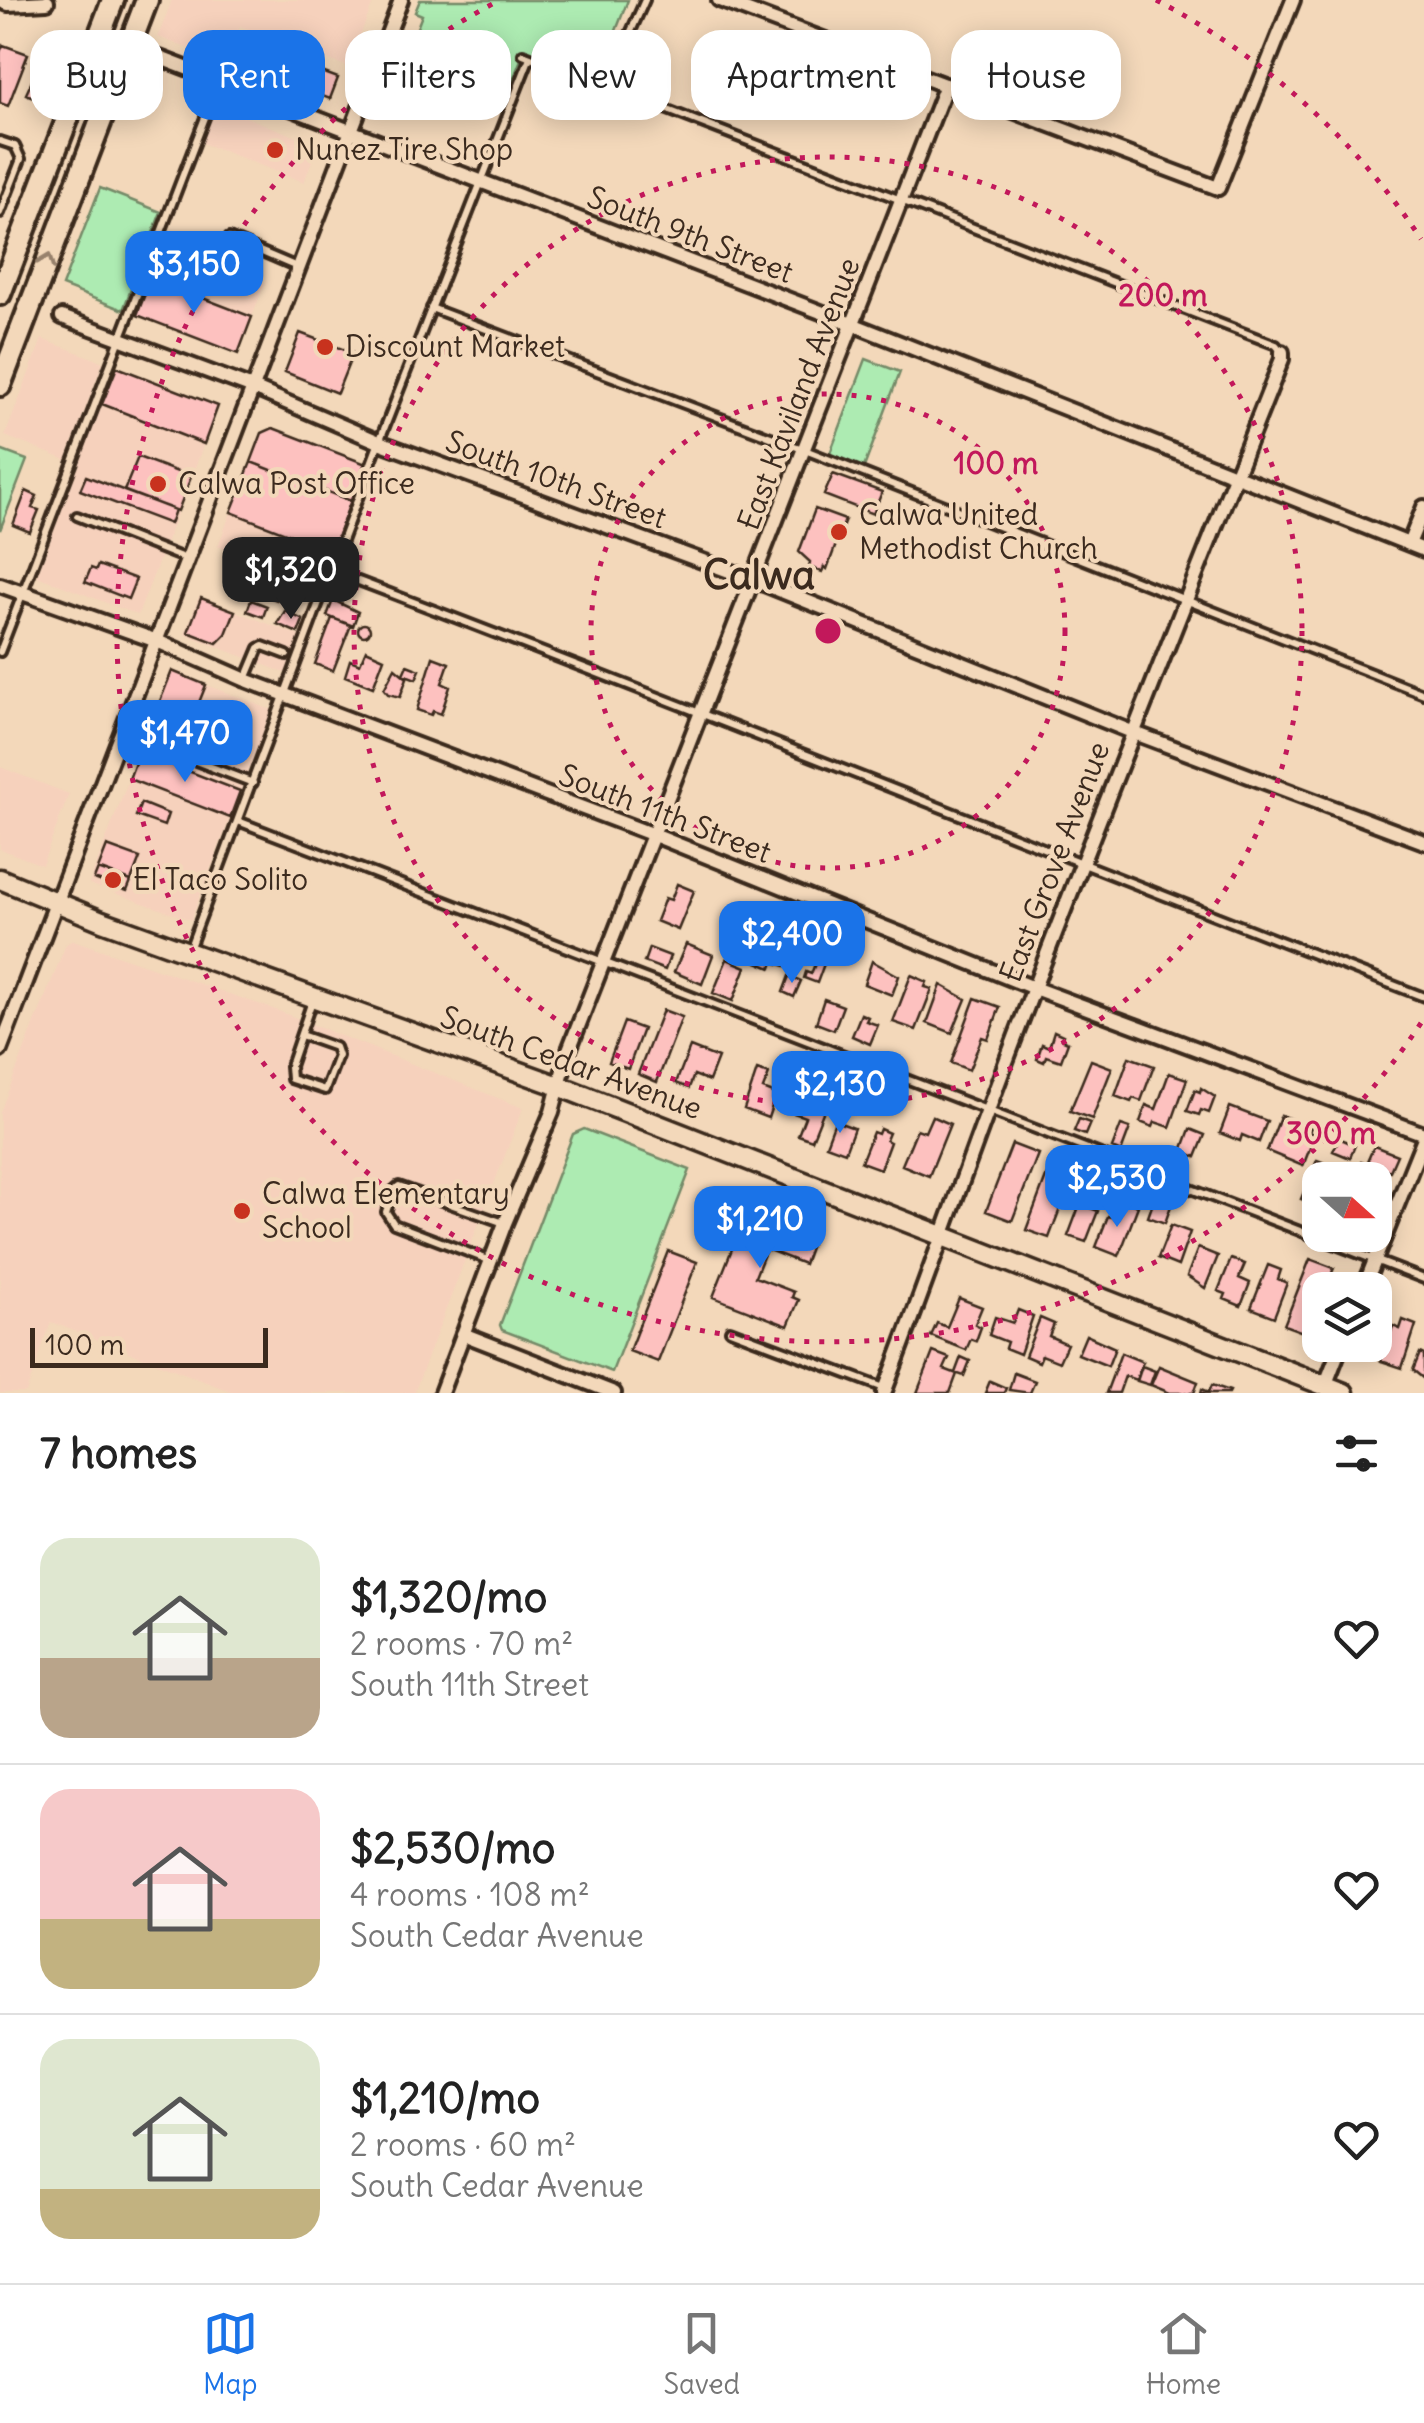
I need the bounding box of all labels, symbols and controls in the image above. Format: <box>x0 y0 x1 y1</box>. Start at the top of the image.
chip: Buy <box>30 30 163 120</box>
chip: Rent <box>183 30 325 120</box>
chip: Filters <box>345 30 511 120</box>
chip: New <box>531 30 671 120</box>
chip: Apartment <box>691 30 931 120</box>
chip: House <box>951 30 1121 120</box>
place label: Nunez Tire Shop <box>295 130 513 168</box>
marker: Nunez Tire Shop <box>264 139 286 161</box>
street label: South 9th Street <box>582 177 799 291</box>
pin: $3,150 <box>113 231 275 316</box>
text: $3,150 <box>147 243 241 284</box>
street label: East Kaviland Avenue <box>729 252 868 535</box>
one-way arrow <box>36 253 56 271</box>
text: 200 m <box>1118 276 1208 314</box>
place label: Discount Market <box>345 327 565 365</box>
marker: Discount Market <box>314 336 336 358</box>
street label: South 10th Street <box>441 422 672 537</box>
text: 100 m <box>954 444 1038 482</box>
place label: Calwa Post Office <box>178 464 415 502</box>
marker: Calwa Post Office <box>147 473 169 495</box>
place label: Calwa United Methodist Church <box>859 495 1098 567</box>
marker: Calwa United Methodist Church <box>828 521 850 543</box>
pin: $1,320 <box>210 537 372 622</box>
text: $1,320 <box>244 549 338 590</box>
district label: Calwa <box>703 550 815 600</box>
centre of rings <box>810 613 846 649</box>
pin: $1,470 <box>104 700 266 785</box>
text: $1,470 <box>140 712 230 753</box>
street label: East Grove Avenue <box>991 736 1117 987</box>
street label: South 11th Street <box>554 755 777 871</box>
place label: El Taco Solito <box>133 860 308 898</box>
marker: El Taco Solito <box>102 869 124 891</box>
pin: $2,400 <box>711 901 873 986</box>
text: $2,400 <box>741 913 843 954</box>
street label: South Cedar Avenue <box>435 997 707 1127</box>
pin: $2,130 <box>759 1051 921 1136</box>
text: $2,130 <box>794 1063 886 1104</box>
text: 300 m <box>1286 1114 1376 1152</box>
pin: $2,530 <box>1036 1145 1198 1230</box>
text: $2,530 <box>1067 1157 1167 1198</box>
north arrow <box>1302 1162 1392 1252</box>
map controls <box>1302 1162 1392 1362</box>
place label: Calwa Elementary School <box>262 1174 510 1246</box>
pin: $1,210 <box>679 1186 841 1271</box>
text: $1,210 <box>716 1198 804 1239</box>
marker: Calwa Elementary School <box>231 1200 253 1222</box>
button: layers <box>1302 1272 1392 1362</box>
scale bar <box>30 1323 268 1368</box>
text: 100 m <box>45 1327 124 1363</box>
icon: filters <box>1329 1426 1384 1481</box>
text: 7 homes <box>40 1427 197 1479</box>
text: $1,320/mo <box>350 1571 547 1623</box>
icon: home <box>120 1578 240 1698</box>
icon: heart <box>1329 1611 1384 1666</box>
text: 2 rooms · 70 m² <box>350 1623 573 1664</box>
text: South 11th Street <box>350 1664 589 1705</box>
text: $2,530/mo <box>350 1822 555 1874</box>
icon: home <box>120 1829 240 1949</box>
icon: heart <box>1329 1862 1384 1917</box>
text: 4 rooms · 108 m² <box>350 1874 590 1915</box>
text: South Cedar Avenue <box>350 1915 644 1956</box>
text: $1,210/mo <box>350 2072 540 2124</box>
icon: home <box>120 2079 240 2199</box>
icon: heart <box>1329 2112 1384 2167</box>
text: 2 rooms · 60 m² <box>350 2124 576 2165</box>
text: South Cedar Avenue <box>350 2165 644 2206</box>
tab: Map <box>203 2306 258 2402</box>
tab: Saved <box>663 2306 740 2402</box>
tab: Home <box>1146 2306 1221 2402</box>

